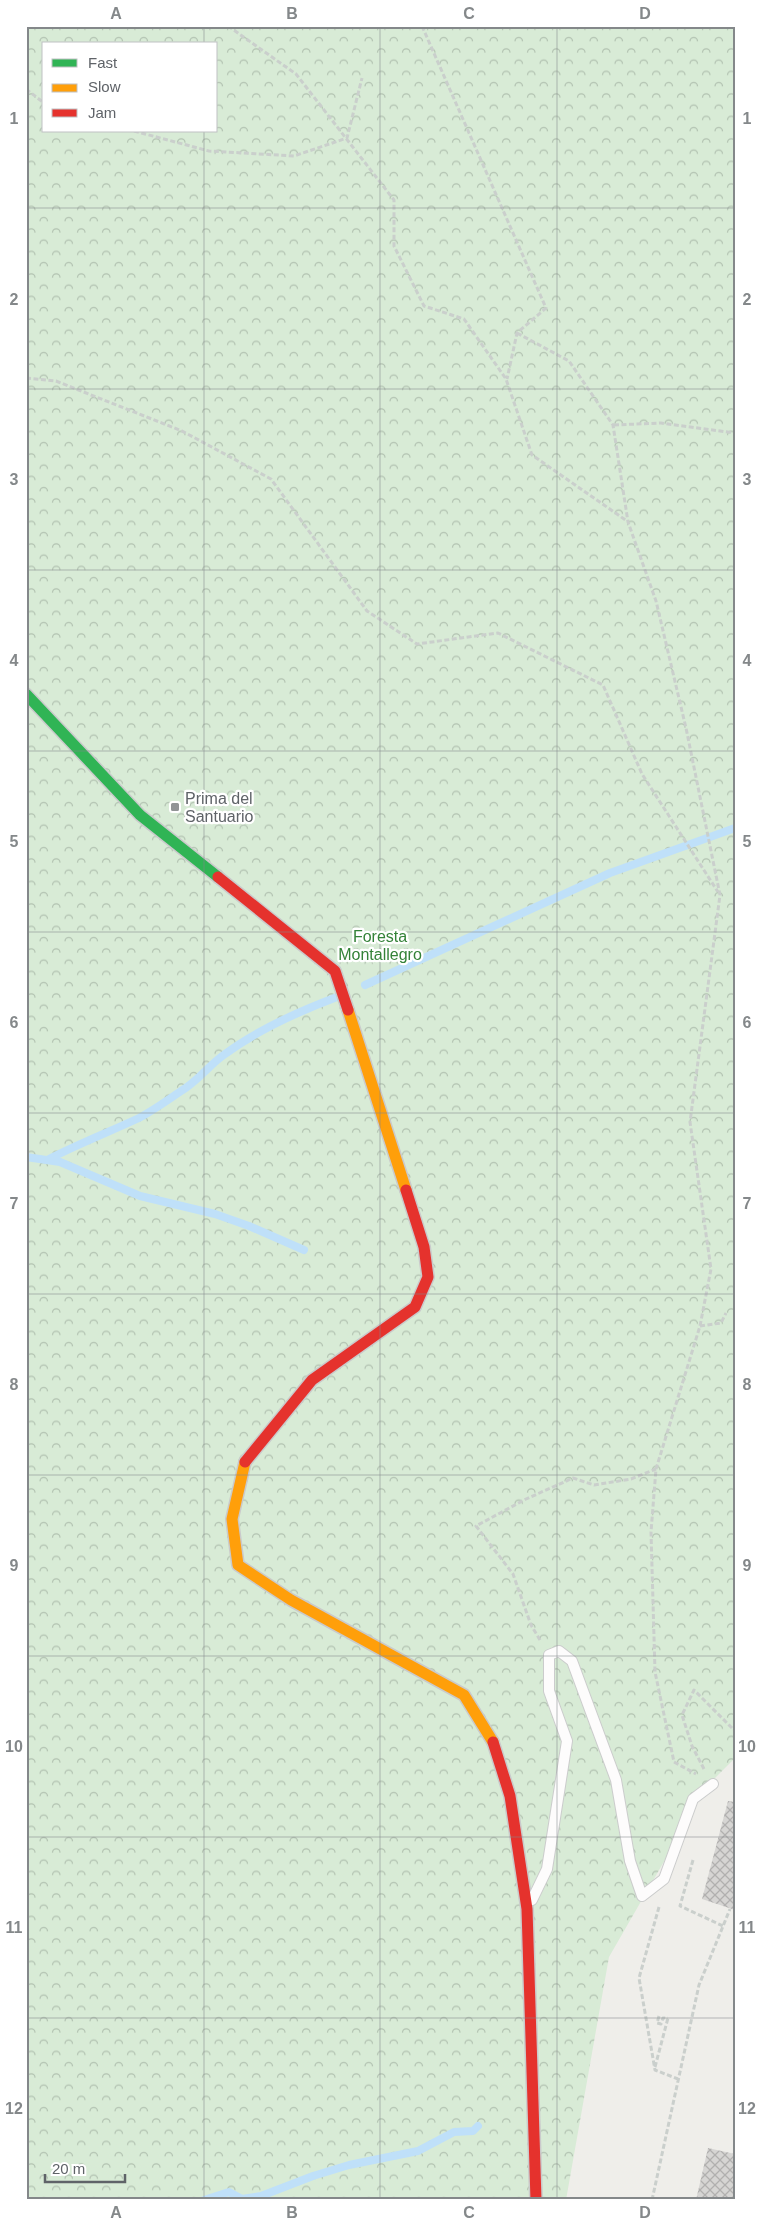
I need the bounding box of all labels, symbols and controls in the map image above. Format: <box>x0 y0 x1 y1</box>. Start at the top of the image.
text: A <box>110 5 122 22</box>
text: B <box>286 5 298 22</box>
text: C <box>463 5 475 22</box>
text: D <box>639 5 651 22</box>
legend <box>42 42 218 132</box>
text: Fast <box>88 54 118 71</box>
text: Slow <box>88 78 121 95</box>
text: Jam <box>88 104 116 121</box>
text: 1 <box>10 110 19 127</box>
text: 1 <box>743 110 752 127</box>
text: 2 <box>10 291 19 308</box>
text: 2 <box>743 291 752 308</box>
text: 3 <box>10 471 19 488</box>
text: 3 <box>743 471 752 488</box>
text: 4 <box>10 652 19 669</box>
text: 4 <box>743 652 752 669</box>
place label: Prima del Santuario <box>185 790 254 825</box>
marker: Prima del Santuario <box>169 801 181 813</box>
text: 5 <box>10 833 19 850</box>
text: 5 <box>743 833 752 850</box>
park label: Foresta Montallegro <box>338 928 422 963</box>
text: 6 <box>10 1014 19 1031</box>
text: 6 <box>743 1014 752 1031</box>
text: 7 <box>10 1195 19 1212</box>
text: 7 <box>743 1195 752 1212</box>
text: 8 <box>10 1376 19 1393</box>
text: 8 <box>743 1376 752 1393</box>
text: 9 <box>10 1557 19 1574</box>
text: 9 <box>743 1557 752 1574</box>
text: 10 <box>5 1738 23 1755</box>
text: 10 <box>738 1738 756 1755</box>
text: 11 <box>6 1919 23 1936</box>
text: 11 <box>739 1919 756 1936</box>
text: 12 <box>5 2100 23 2117</box>
text: 12 <box>738 2100 756 2117</box>
scale bar <box>45 2151 125 2183</box>
text: 20 m <box>52 2160 85 2177</box>
text: A <box>110 2204 122 2221</box>
text: B <box>286 2204 298 2221</box>
text: C <box>463 2204 475 2221</box>
text: D <box>639 2204 651 2221</box>

